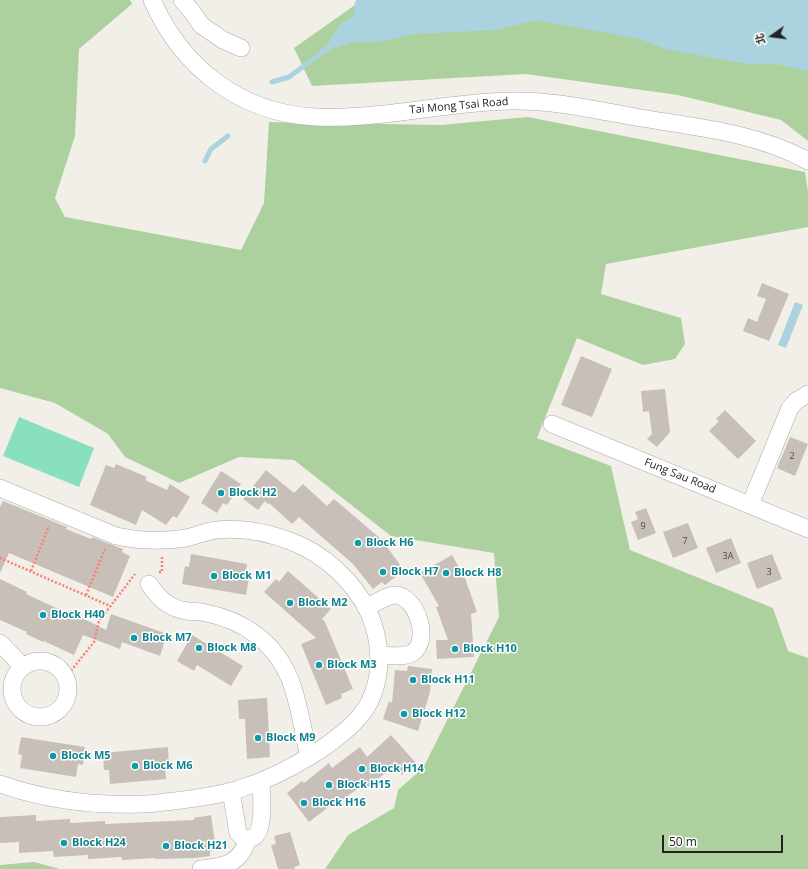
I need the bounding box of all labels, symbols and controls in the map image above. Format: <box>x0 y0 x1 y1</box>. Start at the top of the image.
north arrow <box>752 16 792 56</box>
text: 北 <box>751 32 768 46</box>
street label: Tai Mong Tsai Road <box>409 95 509 117</box>
house number: 2 <box>789 451 795 461</box>
street label: Fung Sau Road <box>642 456 718 496</box>
place label: Block H2 <box>229 486 277 500</box>
marker: Block H2 <box>216 488 226 498</box>
house number: 9 <box>640 521 646 531</box>
place label: Block H6 <box>366 536 414 550</box>
house number: 7 <box>682 536 688 546</box>
marker: Block H6 <box>353 538 363 548</box>
house number: 3A <box>723 551 733 561</box>
place label: Block H7 <box>391 565 439 579</box>
place label: Block H8 <box>454 566 502 580</box>
marker: Block H7 <box>378 567 388 577</box>
house number: 3 <box>766 567 772 577</box>
marker: Block H8 <box>441 568 451 578</box>
place label: Block M1 <box>222 569 272 583</box>
marker: Block M1 <box>209 571 219 581</box>
place label: Block M2 <box>298 596 348 610</box>
marker: Block M2 <box>285 598 295 608</box>
place label: Block H40 <box>51 608 105 622</box>
marker: Block H40 <box>38 610 48 620</box>
place label: Block M7 <box>142 631 192 645</box>
marker: Block M7 <box>129 633 139 643</box>
place label: Block M8 <box>207 641 257 655</box>
place label: Block H10 <box>463 642 517 656</box>
marker: Block M8 <box>194 643 204 653</box>
marker: Block H10 <box>450 644 460 654</box>
place label: Block M3 <box>327 658 377 672</box>
marker: Block M3 <box>314 660 324 670</box>
place label: Block H11 <box>421 673 475 687</box>
marker: Block H11 <box>408 675 418 685</box>
place label: Block H12 <box>412 707 466 721</box>
marker: Block H12 <box>399 709 409 719</box>
place label: Block M9 <box>266 731 316 745</box>
marker: Block M9 <box>253 733 263 743</box>
place label: Block M5 <box>61 749 111 763</box>
marker: Block M5 <box>48 751 58 761</box>
place label: Block M6 <box>143 759 193 773</box>
marker: Block M6 <box>130 761 140 771</box>
place label: Block H14 <box>370 762 424 776</box>
marker: Block H14 <box>357 764 367 774</box>
place label: Block H15 <box>337 778 391 792</box>
marker: Block H15 <box>324 780 334 790</box>
place label: Block H16 <box>312 796 366 810</box>
marker: Block H16 <box>299 798 309 808</box>
scale bar <box>664 827 785 853</box>
text: 50 m <box>669 833 697 850</box>
place label: Block H24 <box>72 836 126 850</box>
marker: Block H24 <box>59 838 69 848</box>
place label: Block H21 <box>174 839 228 853</box>
marker: Block H21 <box>161 841 171 851</box>

